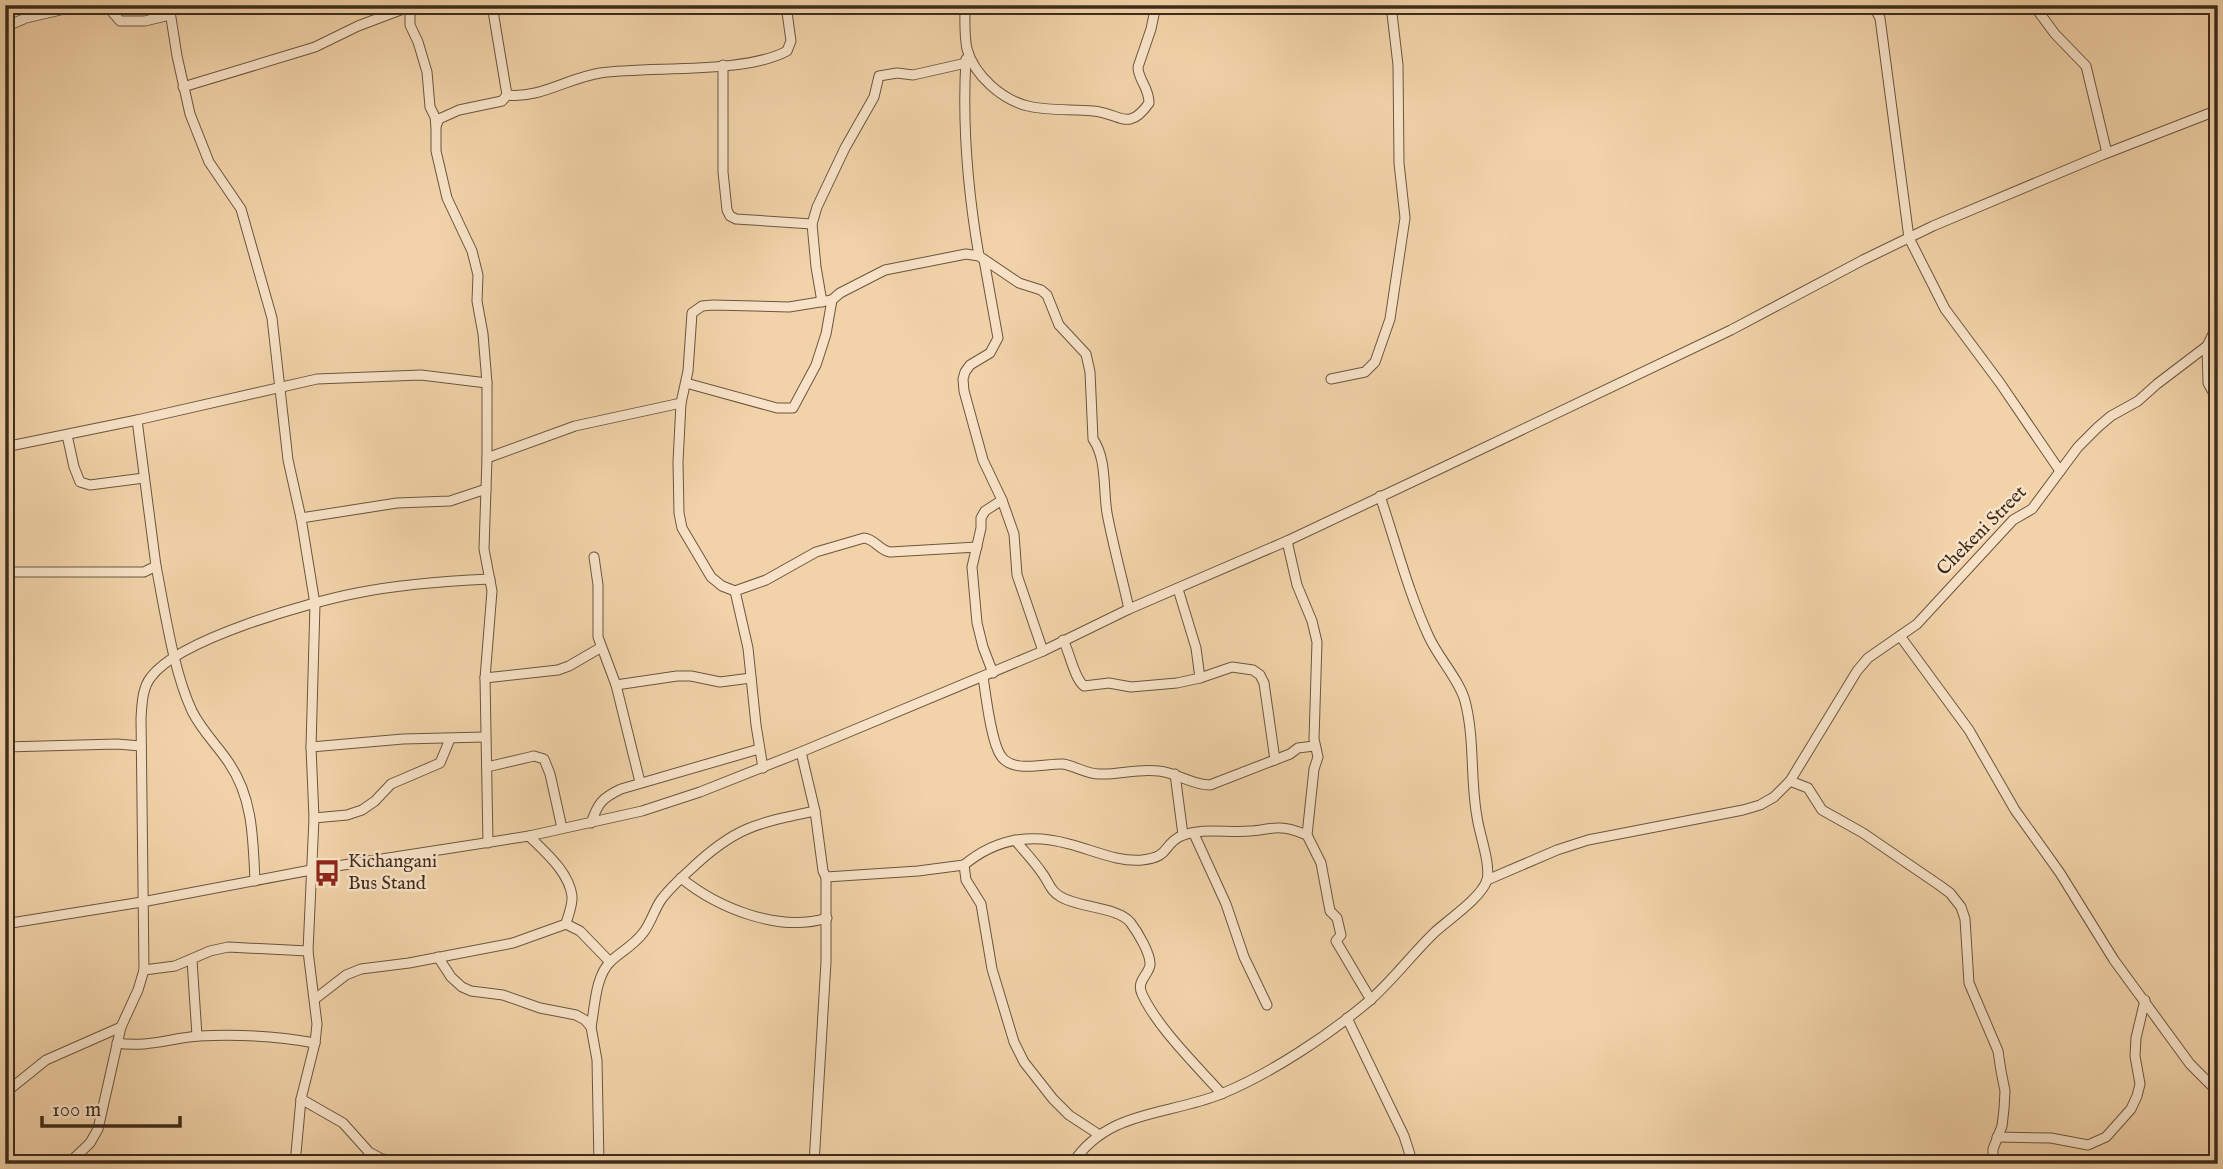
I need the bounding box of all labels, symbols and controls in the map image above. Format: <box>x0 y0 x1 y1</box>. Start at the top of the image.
street label: Chekeni Street <box>1932 481 2032 581</box>
place label: Kichangani Bus Stand <box>348 850 437 896</box>
bus stop icon: Kichangani Bus Stand <box>312 858 342 888</box>
scale bar <box>42 1085 180 1129</box>
text: 100 m <box>52 1097 101 1124</box>

